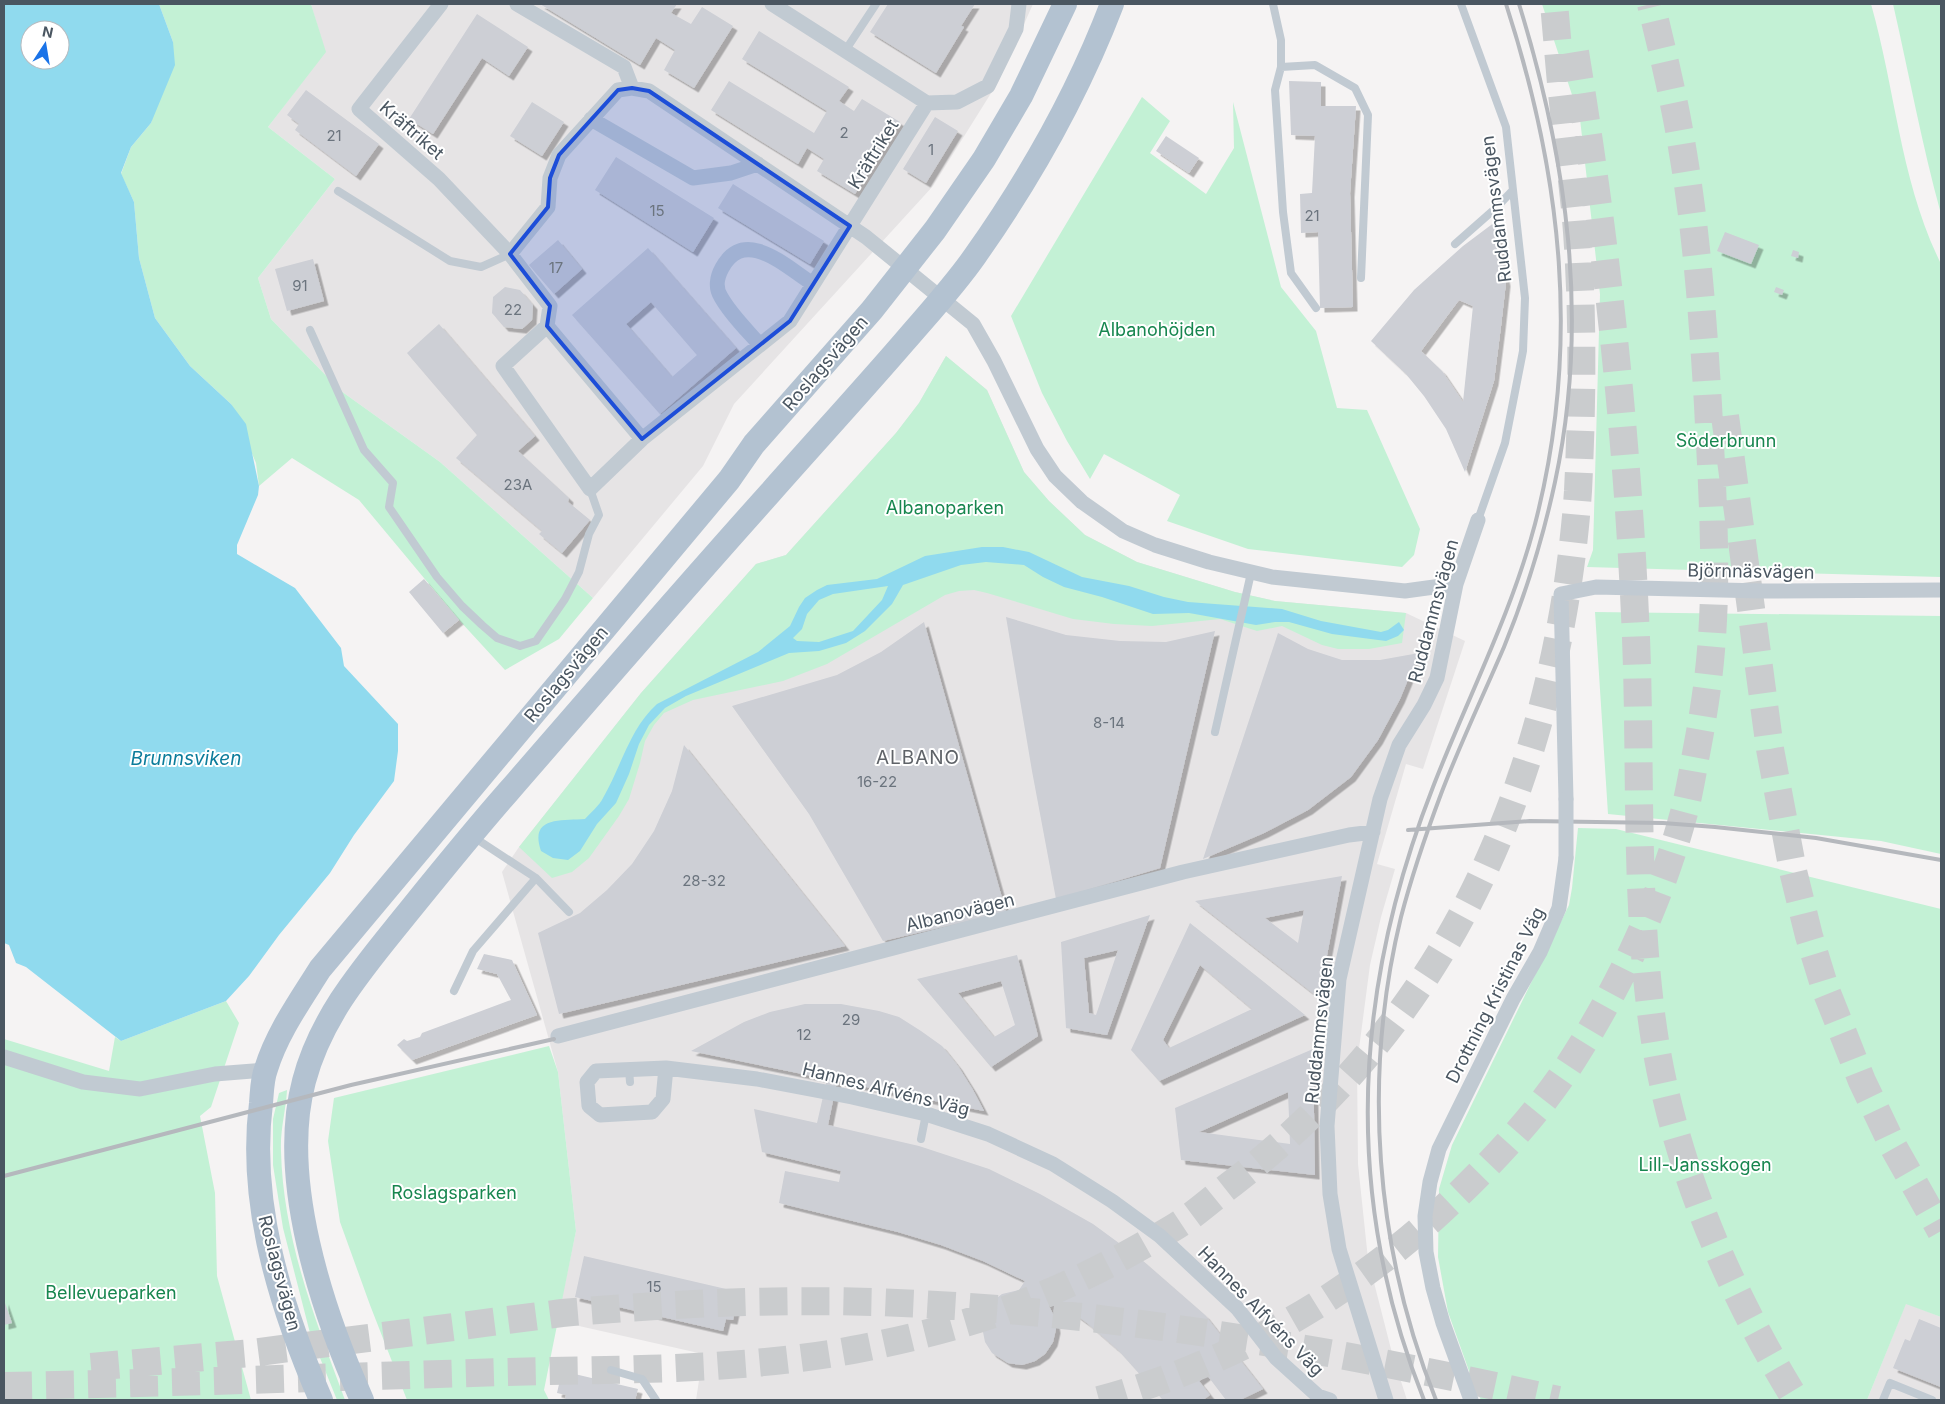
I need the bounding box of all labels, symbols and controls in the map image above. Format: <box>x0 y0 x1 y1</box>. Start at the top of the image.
north arrow <box>20 20 70 70</box>
text: N <box>41 22 55 41</box>
street label: Kräftriket <box>376 96 448 164</box>
street label: Kräftriket <box>843 115 903 193</box>
house number: 2 <box>839 123 849 142</box>
house number: 21 <box>326 126 342 145</box>
street label: Ruddammsvägen <box>1477 134 1515 284</box>
house number: 1 <box>928 140 934 159</box>
house number: 15 <box>649 201 665 220</box>
house number: 21 <box>1304 206 1320 225</box>
house number: 17 <box>549 258 563 277</box>
house number: 91 <box>292 276 308 295</box>
house number: 22 <box>504 300 522 319</box>
street label: Roslagsvägen <box>778 311 872 415</box>
park label: Albanohöjden <box>1098 319 1216 340</box>
park label: Söderbrunn <box>1676 430 1776 451</box>
house number: 23A <box>504 475 532 494</box>
park label: Albanoparken <box>886 497 1004 518</box>
street label: Ruddammsvägen <box>1404 537 1462 685</box>
street label: Björnnäsvägen <box>1687 559 1815 583</box>
street label: Roslagsvägen <box>520 622 612 726</box>
house number: 8-14 <box>1093 713 1125 732</box>
district label: ALBANO <box>876 746 960 769</box>
water label: Brunnsviken <box>131 747 241 770</box>
house number: 16-22 <box>857 772 897 791</box>
house number: 28-32 <box>682 871 726 890</box>
street label: Albanovägen <box>903 888 1017 936</box>
street label: Drottning Kristinas Väg <box>1441 903 1549 1087</box>
street label: Ruddammsvägen <box>1301 955 1337 1105</box>
house number: 29 <box>842 1010 860 1029</box>
house number: 12 <box>796 1025 812 1044</box>
street label: Hannes Alfvéns Väg <box>800 1058 972 1120</box>
park label: Lill-Jansskogen <box>1638 1154 1772 1175</box>
park label: Roslagsparken <box>391 1182 517 1203</box>
street label: Roslagsvägen <box>254 1213 306 1333</box>
street label: Hannes Alfvéns Väg <box>1194 1242 1328 1380</box>
house number: 15 <box>646 1277 662 1296</box>
park label: Bellevueparken <box>45 1282 177 1303</box>

